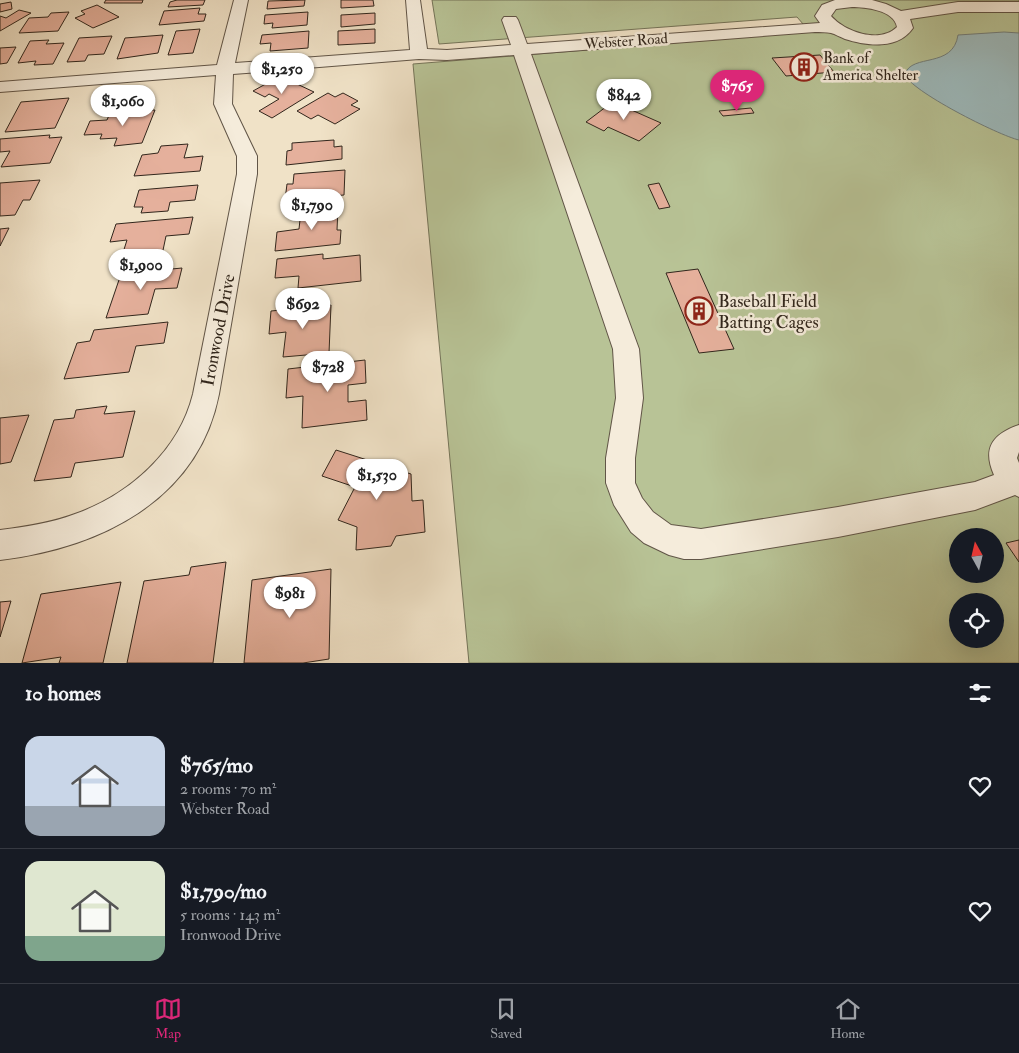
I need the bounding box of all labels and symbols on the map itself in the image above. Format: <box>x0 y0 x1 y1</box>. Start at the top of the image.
street label: Webster Road <box>583 29 669 54</box>
place label: Bank of America Shelter <box>822 49 919 85</box>
pin: $1,250 <box>241 52 323 95</box>
building icon: Bank of America Shelter <box>789 52 819 82</box>
pin: $765 <box>707 70 767 112</box>
pin: $842 <box>594 78 654 121</box>
pin: $1,060 <box>82 84 164 127</box>
pin: $1,790 <box>271 188 353 231</box>
pin: $1,900 <box>100 248 182 291</box>
street label: Ironwood Drive <box>196 272 241 388</box>
pin: $692 <box>273 288 333 330</box>
place label: Baseball Field Batting Cages <box>718 290 819 334</box>
building icon: Baseball Field Batting Cages <box>684 296 714 326</box>
pin: $728 <box>298 350 358 393</box>
pin: $1,530 <box>336 458 418 501</box>
north arrow <box>949 528 1004 582</box>
pin: $981 <box>260 576 320 619</box>

